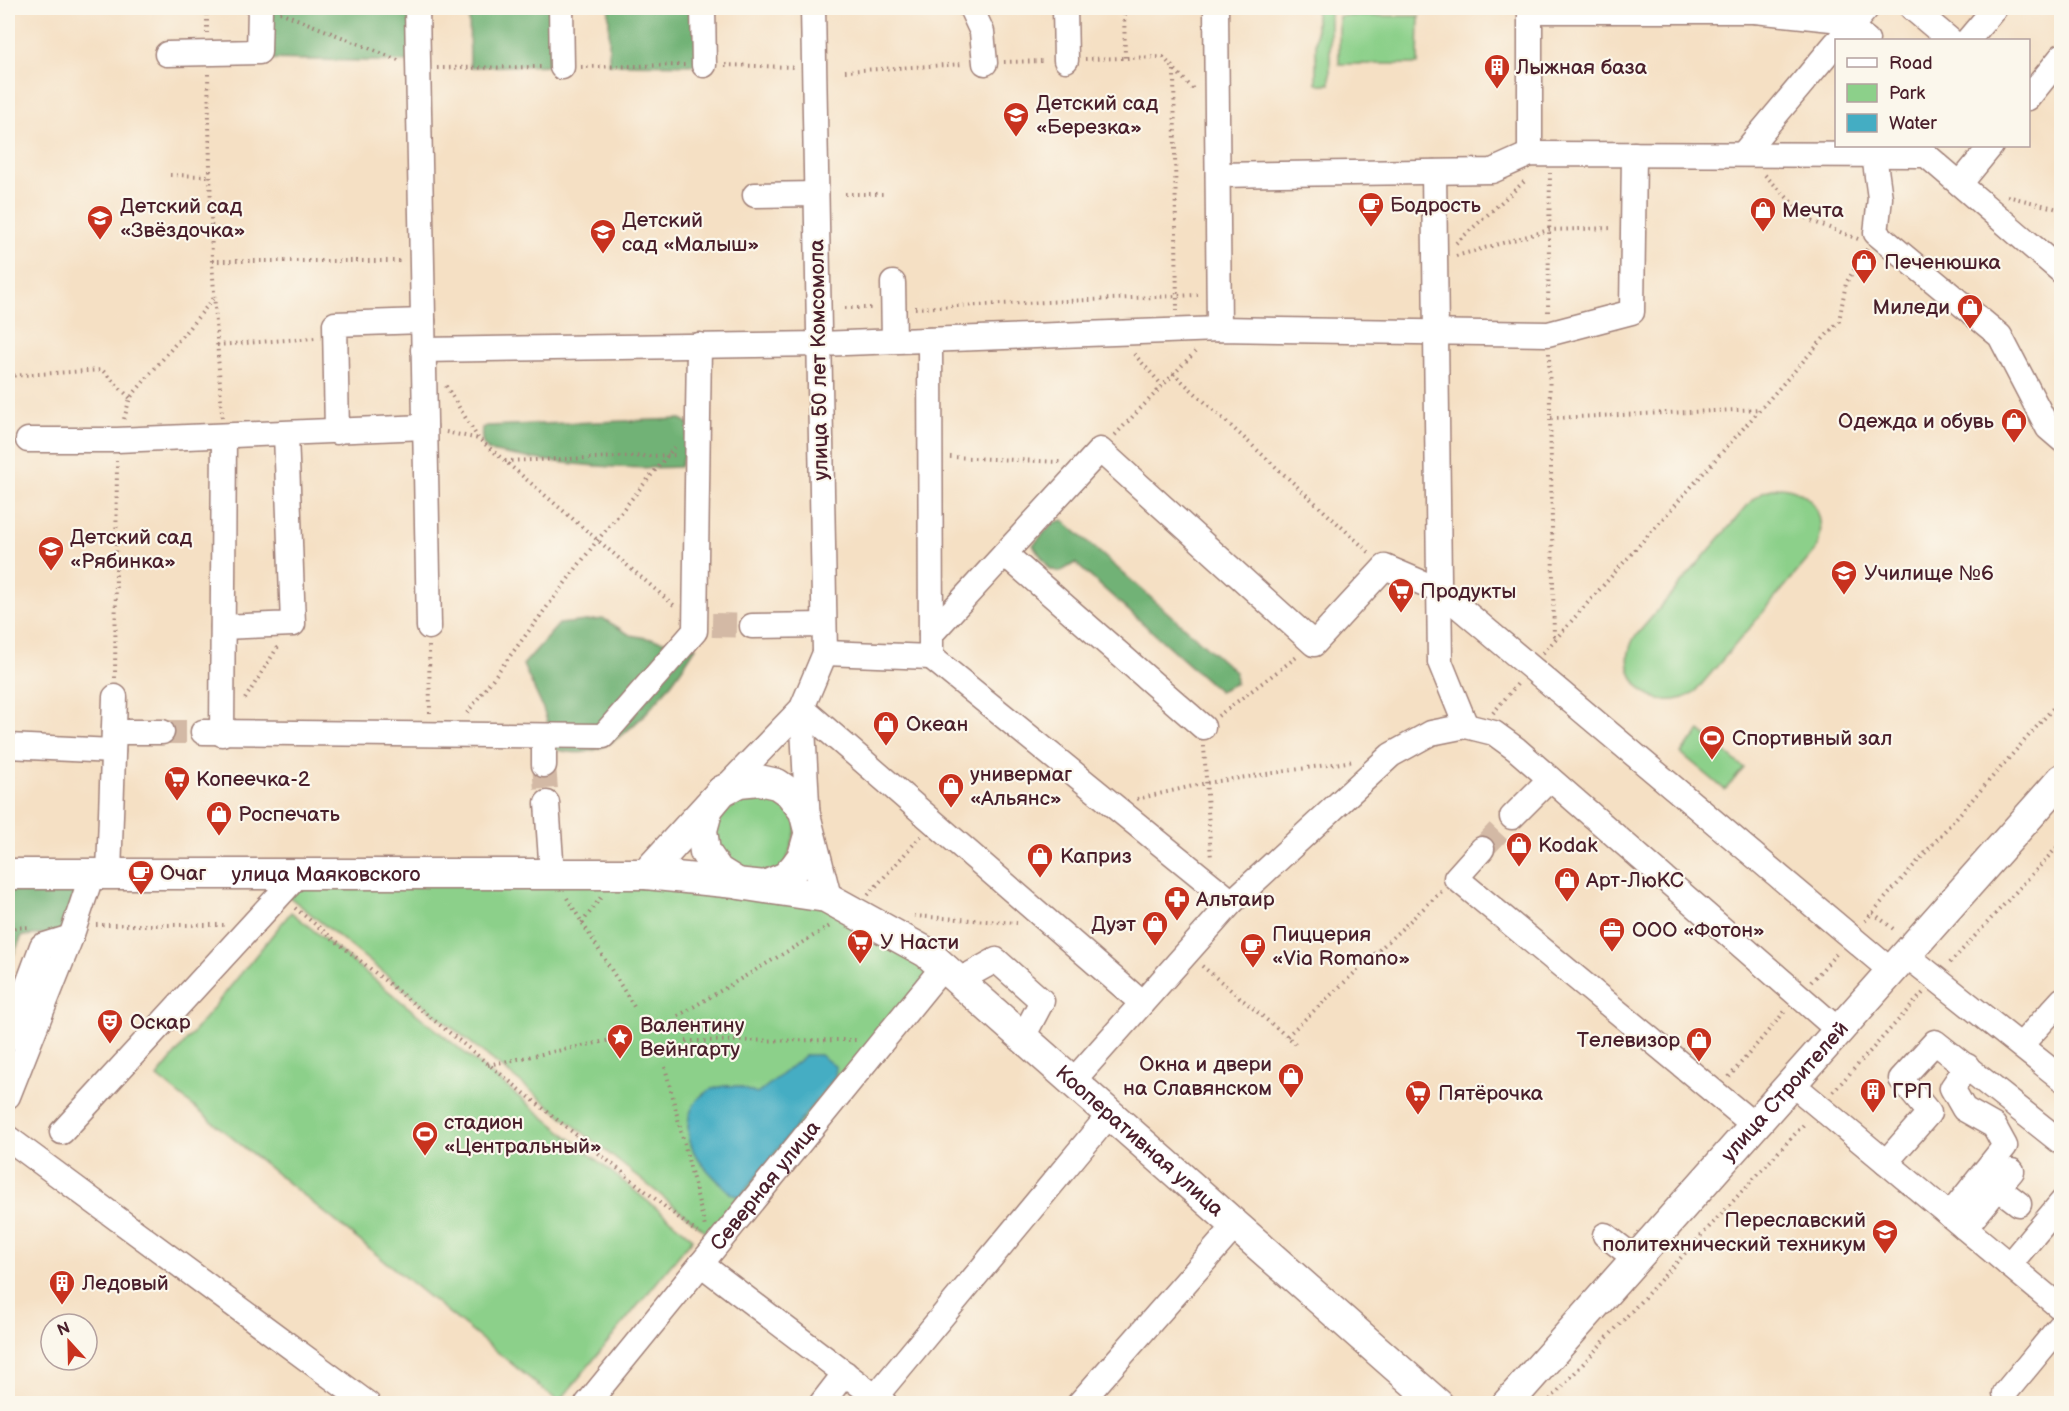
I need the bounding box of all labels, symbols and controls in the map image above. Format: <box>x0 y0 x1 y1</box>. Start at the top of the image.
legend <box>1835 39 2030 147</box>
building icon: Лыжная база <box>1482 52 1512 90</box>
text: Road <box>1889 53 1933 74</box>
place label: Лыжная база <box>1515 55 1648 80</box>
text: Park <box>1889 83 1925 104</box>
place label: Детский сад «Березка» <box>1036 91 1158 140</box>
school or university icon: Детский сад «Березка» <box>1001 100 1031 138</box>
text: Water <box>1889 113 1937 134</box>
cafe icon: Бодрость <box>1356 190 1386 228</box>
place label: Бодрость <box>1390 193 1482 218</box>
place label: Детский сад «Звёздочка» <box>120 194 246 243</box>
shop icon: Мечта <box>1748 195 1778 233</box>
place label: Мечта <box>1782 198 1844 223</box>
school or university icon: Детский сад «Звёздочка» <box>85 203 115 241</box>
place label: Детский сад «Малыш» <box>622 208 759 257</box>
school or university icon: Детский сад «Малыш» <box>588 217 618 255</box>
street label: улица 50 лет Комсомола <box>804 238 834 481</box>
shop icon: Печенюшка <box>1849 247 1879 285</box>
place label: Печенюшка <box>1884 250 2002 275</box>
shop icon: Миледи <box>1955 292 1985 330</box>
place label: Миледи <box>1873 295 1950 320</box>
shop icon: Одежда и обувь <box>1999 406 2029 444</box>
place label: Одежда и обувь <box>1838 409 1995 434</box>
place label: Детский сад «Рябинка» <box>70 525 192 574</box>
school or university icon: Детский сад «Рябинка» <box>36 534 66 572</box>
school or university icon: Училище №6 <box>1829 558 1859 596</box>
place label: Училище №6 <box>1864 561 1994 586</box>
supermarket icon: Продукты <box>1386 576 1416 614</box>
place label: Продукты <box>1420 579 1516 604</box>
shop icon: Океан <box>871 709 901 747</box>
place label: Океан <box>906 712 968 737</box>
sports icon: Спортивный зал <box>1697 723 1727 761</box>
place label: Спортивный зал <box>1732 726 1892 751</box>
place label: универмаг «Альянс» <box>970 762 1072 811</box>
supermarket icon: Копеечка-2 <box>162 764 192 802</box>
place label: Копеечка-2 <box>196 767 311 792</box>
shop icon: универмаг «Альянс» <box>936 771 966 809</box>
shop icon: Роспечать <box>204 799 234 837</box>
place label: Роспечать <box>238 802 340 827</box>
shop icon: Kodak <box>1504 830 1534 868</box>
place label: Kodak <box>1538 833 1598 858</box>
shop icon: Каприз <box>1025 841 1055 879</box>
place label: Каприз <box>1060 844 1132 869</box>
cafe icon: Очаг <box>126 858 156 896</box>
place label: Очаг <box>160 861 207 886</box>
street label: улица Маяковского <box>232 862 421 887</box>
shop icon: Арт-ЛюКС <box>1552 865 1582 903</box>
place label: Арт-ЛюКС <box>1585 868 1684 893</box>
pharmacy icon: Альтаир <box>1162 884 1192 922</box>
place label: Альтаир <box>1195 887 1275 912</box>
shop icon: Дуэт <box>1140 909 1170 947</box>
place label: Дуэт <box>1091 912 1136 937</box>
office icon: ООО «Фотон» <box>1597 915 1627 953</box>
place label: ООО «Фотон» <box>1632 918 1765 943</box>
place label: Пиццерия «Via Romano» <box>1272 922 1410 971</box>
supermarket icon: У Насти <box>845 927 875 965</box>
place label: У Насти <box>880 930 959 955</box>
cafe icon: Пиццерия «Via Romano» <box>1238 931 1268 969</box>
theatre icon: Оскар <box>95 1007 125 1045</box>
place label: Оскар <box>130 1010 191 1035</box>
place label: Валентину Вейнгарту <box>640 1013 745 1062</box>
street label: улица Строителей <box>1716 1016 1853 1167</box>
place icon: Валентину Вейнгарту <box>605 1022 635 1060</box>
shop icon: Телевизор <box>1684 1025 1714 1063</box>
place label: Телевизор <box>1577 1028 1680 1053</box>
place label: Окна и двери на Славянском <box>1123 1052 1272 1101</box>
street label: Кооперативная улица <box>1051 1060 1229 1222</box>
shop icon: Окна и двери на Славянском <box>1276 1061 1306 1099</box>
building icon: ГРП <box>1858 1076 1888 1114</box>
supermarket icon: Пятёрочка <box>1403 1078 1433 1116</box>
place label: ГРП <box>1892 1079 1933 1104</box>
place label: Пятёрочка <box>1438 1081 1544 1106</box>
place label: стадион «Центральный» <box>444 1110 602 1159</box>
street label: Северная улица <box>705 1115 826 1255</box>
sports icon: стадион «Центральный» <box>410 1119 440 1157</box>
place label: Переславский политехнический техникум <box>1602 1208 1866 1257</box>
school or university icon: Переславский политехнический техникум <box>1870 1217 1900 1255</box>
building icon: Ледовый <box>47 1268 77 1306</box>
place label: Ледовый <box>81 1271 169 1296</box>
north arrow <box>39 1312 99 1372</box>
text: N <box>55 1318 73 1341</box>

